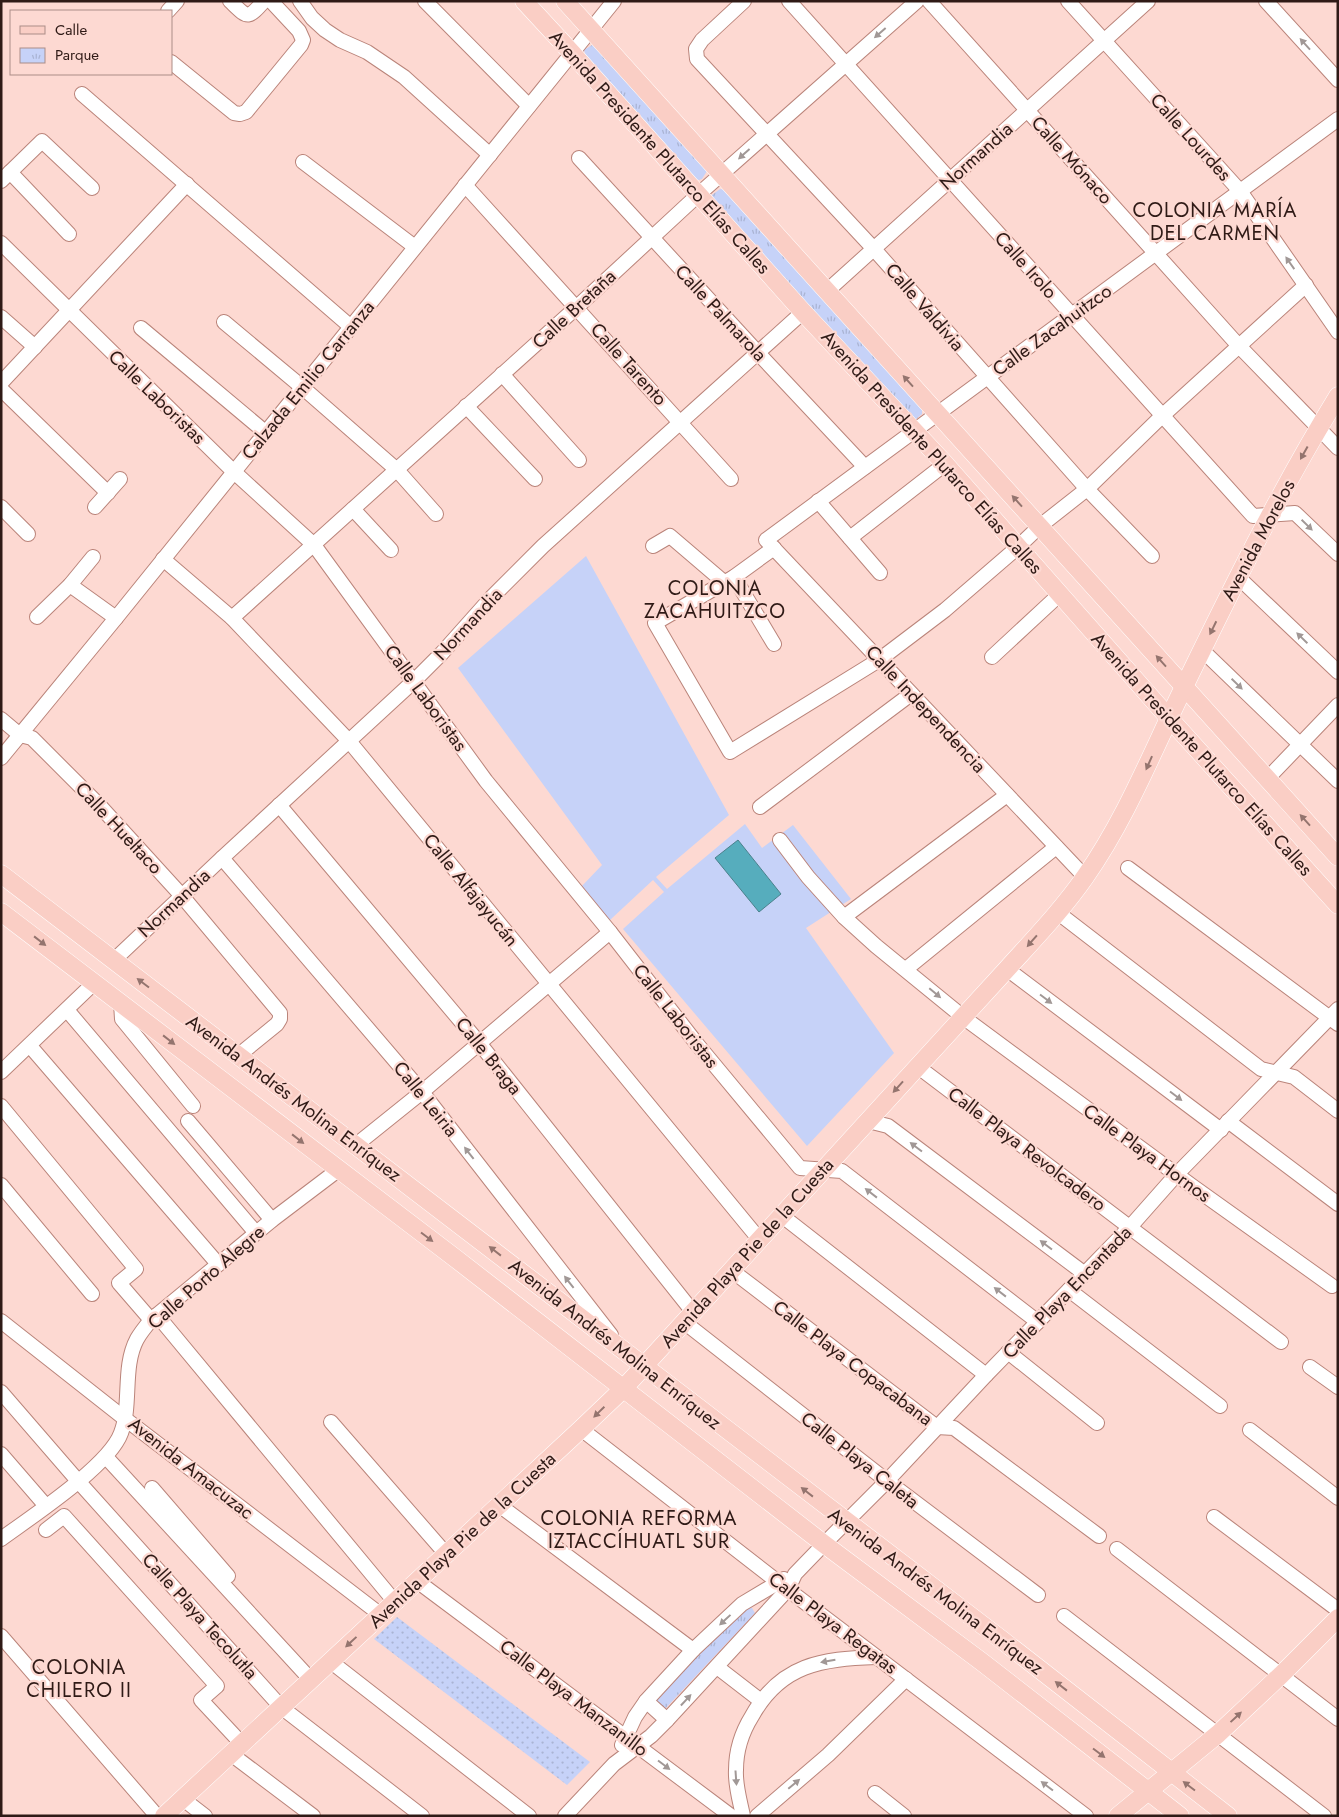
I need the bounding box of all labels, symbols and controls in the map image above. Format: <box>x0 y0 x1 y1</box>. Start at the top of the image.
legend <box>10 10 172 75</box>
text: Calle <box>55 19 87 41</box>
street label: Avenida Presidente Plutarco Elías Calles <box>543 24 777 280</box>
one-way arrow <box>874 27 886 39</box>
one-way arrow <box>1299 39 1311 51</box>
text: Parque <box>55 44 99 66</box>
street label: Calle Lourdes <box>1144 87 1238 187</box>
street label: Calle Mónaco <box>1025 110 1119 210</box>
street label: Normandia <box>933 116 1019 196</box>
one-way arrow <box>738 148 750 160</box>
district label: COLONIA MARÍA DEL CARMEN <box>1133 196 1298 248</box>
street label: Calle Irolo <box>988 225 1064 305</box>
one-way arrow <box>1285 256 1295 270</box>
street label: Calle Valdivia <box>879 257 971 357</box>
street label: Calle Palmarola <box>669 259 773 367</box>
street label: Calle Bretaña <box>526 263 622 355</box>
street label: Calle Zacahuitzco <box>987 278 1117 382</box>
street label: Calzada Emilio Carranza <box>235 295 381 465</box>
street label: Calle Tarento <box>584 317 674 411</box>
street label: Avenida Presidente Plutarco Elías Calles <box>815 324 1049 580</box>
street label: Calle Laboristas <box>102 344 212 451</box>
one-way arrow <box>902 375 914 387</box>
one-way arrow <box>1300 446 1308 460</box>
street label: Avenida Morelos <box>1215 474 1302 606</box>
one-way arrow <box>1011 495 1023 507</box>
one-way arrow <box>1301 519 1313 531</box>
district label: COLONIA ZACAHUITZCO <box>644 574 786 626</box>
street label: Normandia <box>427 582 509 666</box>
one-way arrow <box>1209 621 1217 635</box>
street label: Avenida Presidente Plutarco Elías Calles <box>1085 626 1319 882</box>
one-way arrow <box>1297 632 1309 644</box>
street label: Calle Laboristas <box>378 639 474 757</box>
street label: Calle Independencia <box>860 639 992 779</box>
one-way arrow <box>1155 655 1167 667</box>
one-way arrow <box>1231 678 1243 690</box>
one-way arrow <box>1145 756 1153 770</box>
street label: Calle Hueltaco <box>69 776 169 880</box>
one-way arrow <box>1299 815 1311 827</box>
street label: Calle Alfajayucán <box>417 828 525 952</box>
street label: Normandia <box>132 862 216 944</box>
one-way arrow <box>1026 935 1037 948</box>
one-way arrow <box>33 936 46 947</box>
street label: Calle Laboristas <box>627 958 726 1074</box>
one-way arrow <box>136 978 150 988</box>
one-way arrow <box>928 988 941 999</box>
one-way arrow <box>1039 993 1052 1004</box>
street label: Avenida Andrés Molina Enríquez <box>181 1008 408 1188</box>
street label: Calle Braga <box>449 1012 529 1100</box>
one-way arrow <box>162 1035 176 1045</box>
street label: Calle Leiria <box>387 1055 465 1143</box>
one-way arrow <box>893 1081 904 1094</box>
street label: Calle Playa Revolcadero <box>942 1081 1112 1217</box>
one-way arrow <box>1169 1091 1183 1101</box>
street label: Calle Playa Hornos <box>1078 1097 1217 1209</box>
one-way arrow <box>291 1134 305 1144</box>
one-way arrow <box>909 1142 923 1152</box>
one-way arrow <box>464 1147 475 1160</box>
street label: Avenida Playa Pie de la Cuesta <box>654 1152 840 1354</box>
one-way arrow <box>864 1188 878 1198</box>
street label: Calle Porto Alegre <box>142 1218 271 1336</box>
street label: Calle Playa Encantada <box>996 1219 1138 1365</box>
one-way arrow <box>420 1232 433 1243</box>
one-way arrow <box>1040 1239 1053 1250</box>
one-way arrow <box>489 1246 502 1257</box>
street label: Avenida Andrés Molina Enríquez <box>503 1252 727 1436</box>
one-way arrow <box>564 1275 574 1288</box>
one-way arrow <box>993 1287 1006 1297</box>
street label: Calle Playa Copacabana <box>767 1294 939 1432</box>
street label: Calle Playa Caleta <box>795 1405 925 1515</box>
one-way arrow <box>593 1406 605 1418</box>
street label: Avenida Amacuzac <box>123 1410 259 1526</box>
street label: Avenida Playa Pie de la Cuesta <box>362 1446 562 1634</box>
one-way arrow <box>801 1486 814 1497</box>
street label: Avenida Andrés Molina Enríquez <box>823 1501 1050 1681</box>
district label: COLONIA REFORMA IZTACCÍHUATL SUR <box>541 1504 737 1556</box>
street label: Calle Playa Tecolutla <box>136 1547 264 1685</box>
street label: Calle Playa Regatas <box>763 1566 903 1681</box>
one-way arrow <box>719 1614 731 1626</box>
street label: Calle Playa Manzanillo <box>494 1633 654 1763</box>
one-way arrow <box>346 1636 358 1648</box>
district label: COLONIA CHILERO II <box>26 1653 132 1705</box>
one-way arrow <box>819 1658 835 1666</box>
one-way arrow <box>1055 1681 1068 1692</box>
one-way arrow <box>680 1694 692 1706</box>
one-way arrow <box>1229 1711 1241 1723</box>
one-way arrow <box>1092 1747 1105 1758</box>
one-way arrow <box>657 1760 670 1771</box>
one-way arrow <box>733 1770 741 1786</box>
one-way arrow <box>787 1779 800 1790</box>
one-way arrow <box>1040 1781 1054 1791</box>
one-way arrow <box>1182 1781 1196 1791</box>

